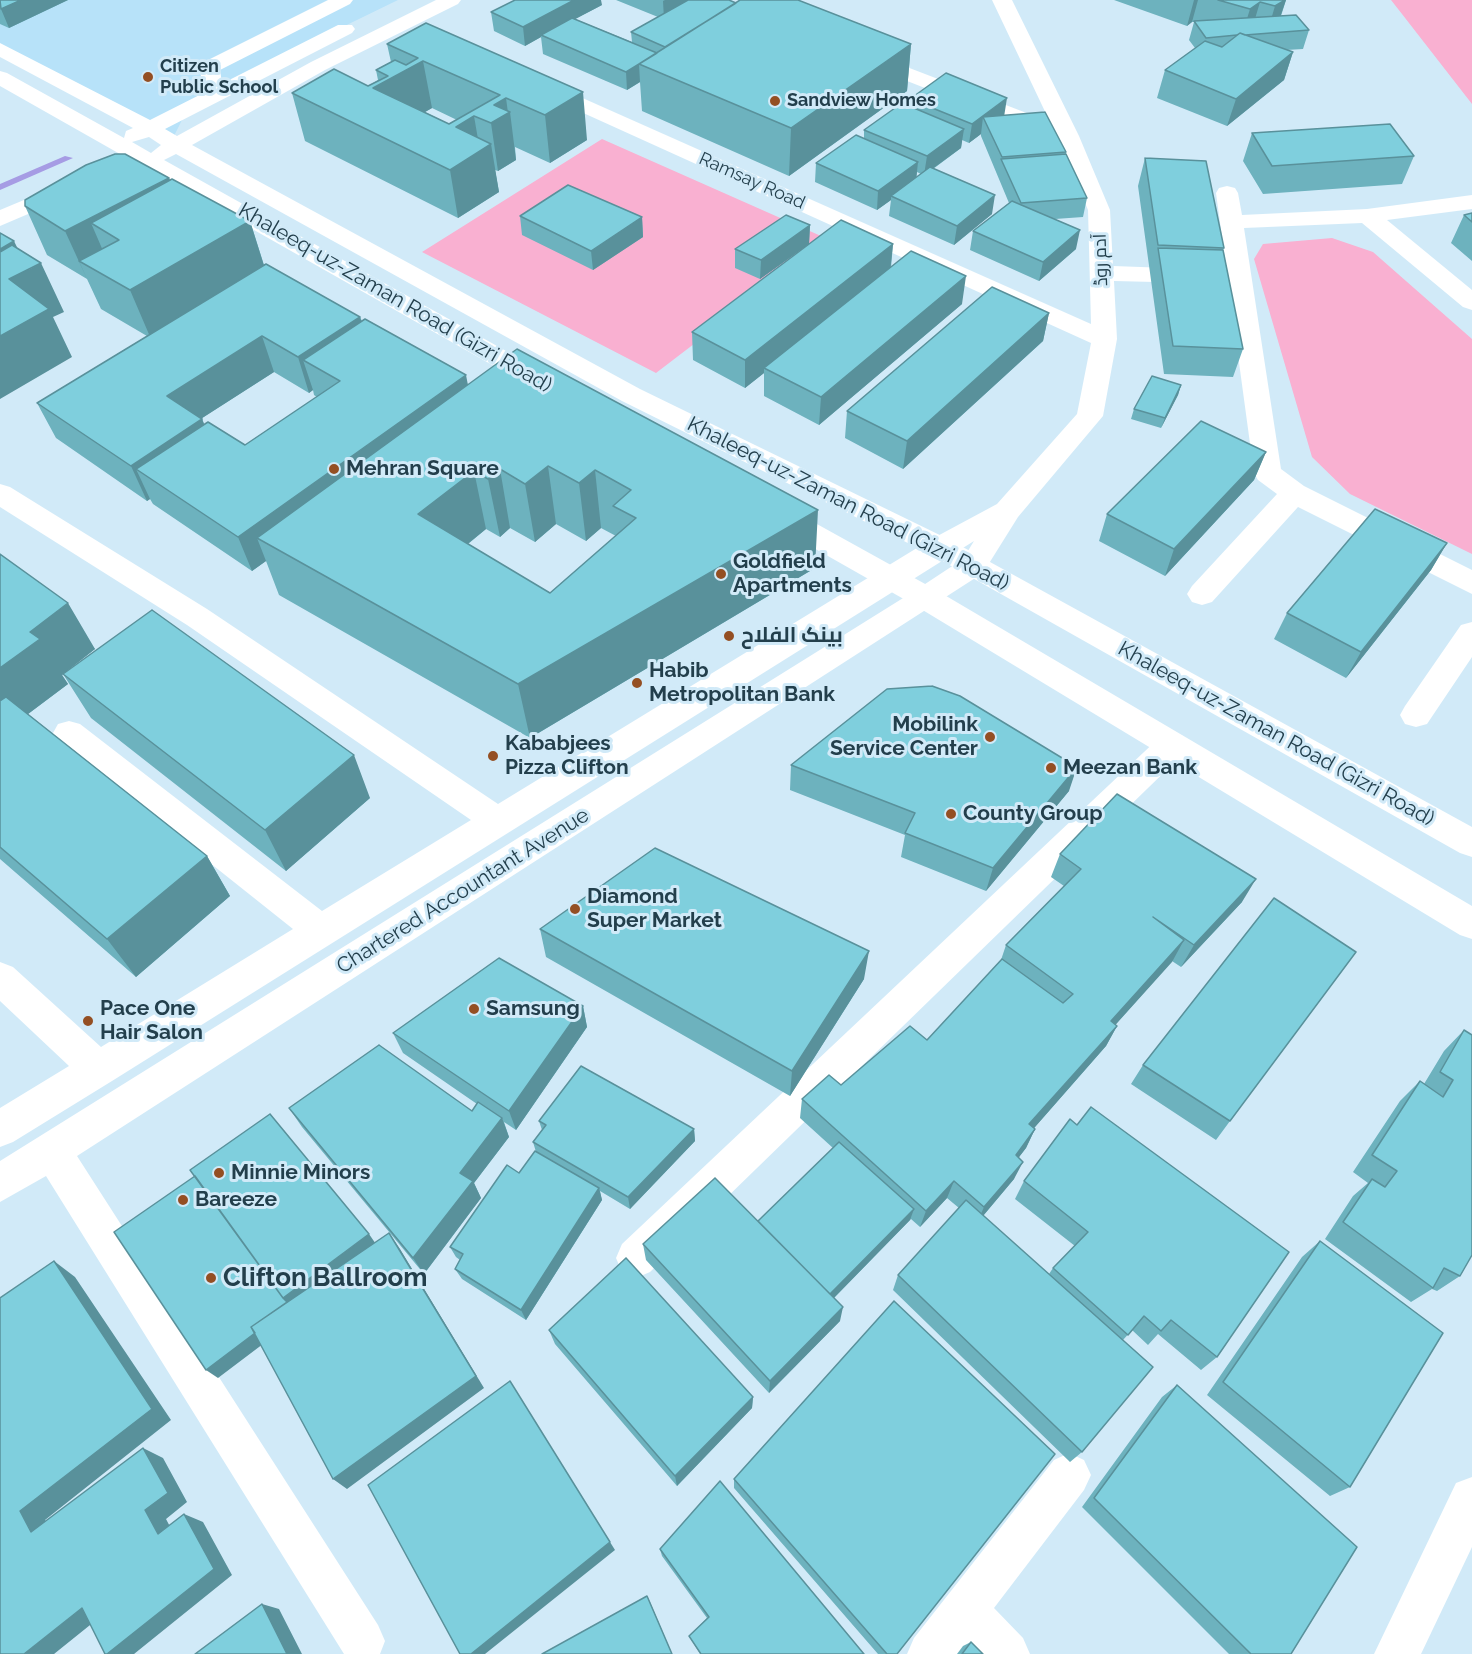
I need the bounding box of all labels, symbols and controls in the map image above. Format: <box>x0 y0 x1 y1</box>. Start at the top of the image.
place label: Citizen Public School <box>160 56 278 98</box>
marker: Citizen Public School <box>141 70 155 84</box>
place label: Sandview Homes <box>787 90 936 112</box>
marker: Sandview Homes <box>768 94 782 108</box>
street label: Ramsay Road <box>696 148 808 214</box>
street label: Khaleeq-uz-Zaman Road (Gizri Road) <box>234 198 556 398</box>
street label: آدم روڈ <box>1089 233 1113 287</box>
street label: Khaleeq-uz-Zaman Road (Gizri Road) <box>683 412 1013 596</box>
place label: Mehran Square <box>346 456 499 482</box>
marker: Mehran Square <box>327 462 341 476</box>
place label: Goldfield Apartments <box>733 549 852 599</box>
marker: Goldfield Apartments <box>714 567 728 581</box>
place label: بینک الفلاح <box>741 623 843 649</box>
marker: بینک الفلاح <box>722 629 736 643</box>
street label: Khaleeq-uz-Zaman Road (Gizri Road) <box>1113 636 1439 832</box>
place label: Habib Metropolitan Bank <box>649 658 835 708</box>
marker: Habib Metropolitan Bank <box>630 676 644 690</box>
place label: Mobilink Service Center <box>830 712 978 762</box>
marker: Mobilink Service Center <box>983 730 997 744</box>
place label: Kababjees Pizza Clifton <box>505 731 629 781</box>
marker: Kababjees Pizza Clifton <box>486 749 500 763</box>
place label: Meezan Bank <box>1063 755 1197 781</box>
marker: Meezan Bank <box>1044 761 1058 775</box>
place label: County Group <box>963 801 1103 827</box>
street label: Chartered Accountant Avenue <box>332 803 594 979</box>
marker: County Group <box>944 807 958 821</box>
place label: Diamond Super Market <box>587 884 722 934</box>
marker: Diamond Super Market <box>568 902 582 916</box>
place label: Pace One Hair Salon <box>100 996 203 1046</box>
place label: Samsung <box>486 996 580 1022</box>
marker: Samsung <box>467 1002 481 1016</box>
marker: Pace One Hair Salon <box>81 1014 95 1028</box>
place label: Minnie Minors <box>231 1160 370 1186</box>
marker: Minnie Minors <box>212 1166 226 1180</box>
place label: Bareeze <box>195 1187 277 1213</box>
marker: Bareeze <box>176 1193 190 1207</box>
place label: Clifton Ballroom <box>223 1262 428 1294</box>
marker: Clifton Ballroom <box>204 1271 218 1285</box>

